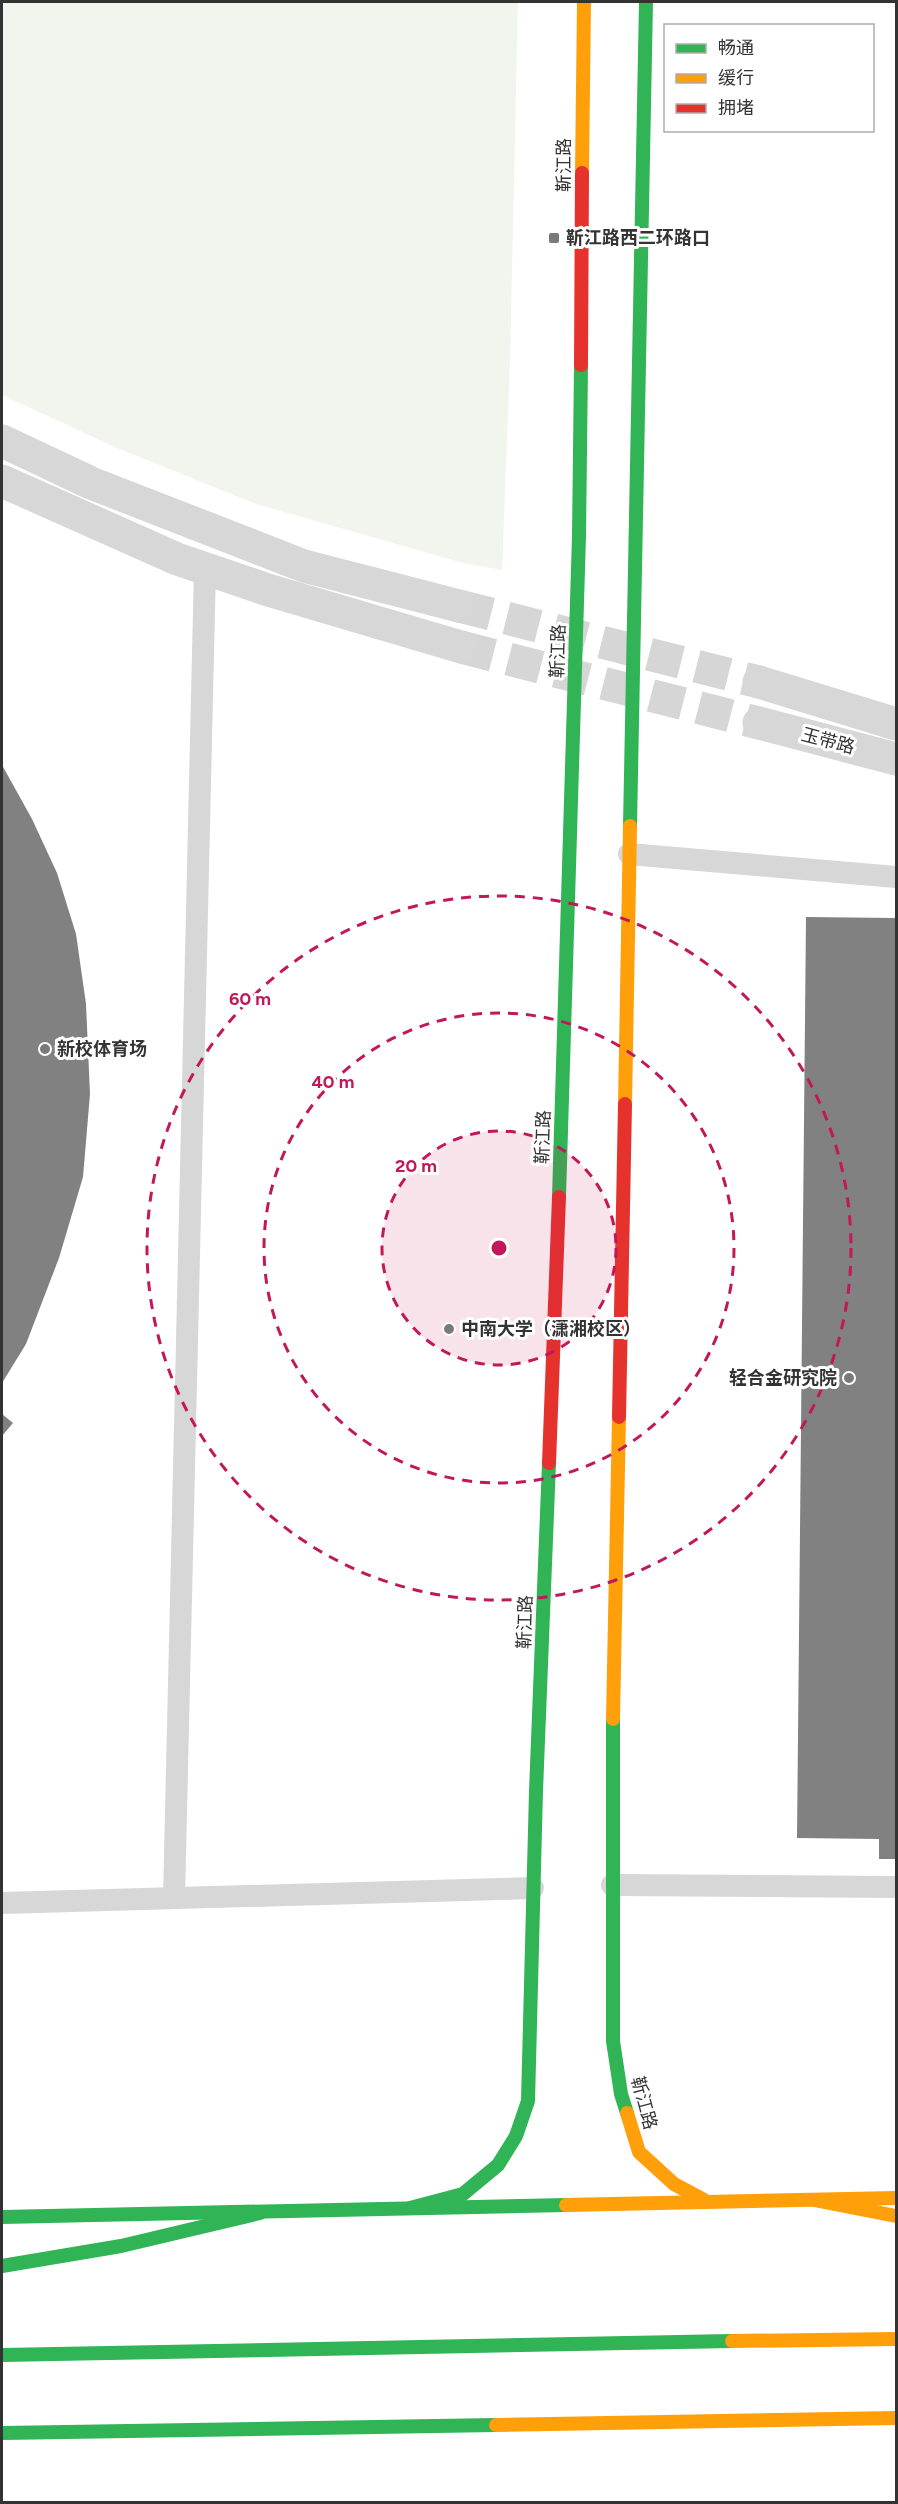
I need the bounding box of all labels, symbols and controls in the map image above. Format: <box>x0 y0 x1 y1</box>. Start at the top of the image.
legend <box>664 24 874 132</box>
text: 畅通 <box>718 37 754 59</box>
text: 缓行 <box>718 67 754 89</box>
text: 拥堵 <box>718 97 754 119</box>
street label: 靳江路 <box>553 138 575 192</box>
place label: 靳江路西二环路口 <box>566 227 710 249</box>
marker: 靳江路西二环路口 <box>547 231 561 245</box>
street label: 靳江路 <box>546 624 570 678</box>
street label: 玉带路 <box>799 723 857 759</box>
text: 60 m <box>229 988 271 1010</box>
place label: 新校体育场 <box>57 1038 147 1060</box>
marker: 新校体育场 <box>38 1042 52 1056</box>
text: 40 m <box>311 1071 355 1093</box>
street label: 靳江路 <box>531 1110 555 1164</box>
text: 20 m <box>395 1155 437 1177</box>
centre of rings <box>489 1238 509 1258</box>
place label: 中南大学（潇湘校区） <box>461 1318 641 1340</box>
marker: 中南大学（潇湘校区） <box>442 1322 456 1336</box>
place label: 轻合金研究院 <box>729 1367 837 1389</box>
marker: 轻合金研究院 <box>842 1371 856 1385</box>
street label: 靳江路 <box>513 1595 537 1649</box>
street label: 靳江路 <box>626 2074 662 2132</box>

